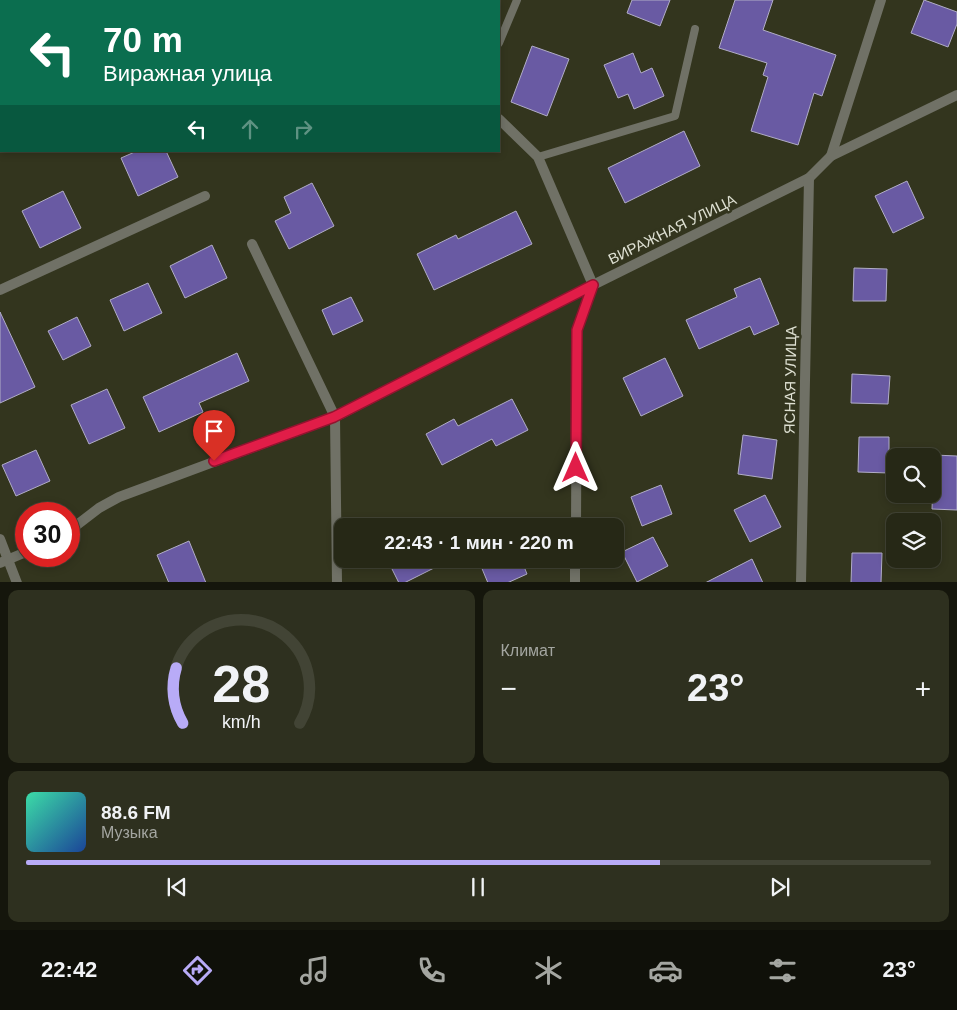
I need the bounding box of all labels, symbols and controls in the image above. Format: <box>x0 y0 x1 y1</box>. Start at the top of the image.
icon: left <box>20 20 85 85</box>
text: 70 m <box>103 20 183 59</box>
text: Виражная улица <box>103 61 272 86</box>
icon: left <box>183 115 211 143</box>
icon: ahead <box>236 115 264 143</box>
icon: right <box>289 115 317 143</box>
street label: ВИРАЖНАЯ УЛИЦА <box>605 191 739 267</box>
street label: ЯСНАЯ УЛИЦА <box>781 326 799 434</box>
pin <box>193 410 235 461</box>
icon: arrive <box>200 417 228 445</box>
position arrow <box>549 441 601 493</box>
map controls <box>886 448 941 568</box>
button: search <box>886 448 941 503</box>
speed limit sign: 30 <box>15 502 80 567</box>
button: layers <box>886 513 941 568</box>
text: 22:43 · 1 мин · 220 m <box>384 532 574 553</box>
text: Климат <box>501 642 555 659</box>
text: 28 <box>212 655 270 713</box>
text: 23° <box>687 667 744 709</box>
text: − <box>501 673 517 704</box>
text: + <box>915 673 931 704</box>
text: km/h <box>222 712 261 732</box>
text: 88.6 FM <box>101 802 171 823</box>
text: Музыка <box>101 824 158 841</box>
icon: previous <box>163 873 191 901</box>
icon: pause <box>464 873 492 901</box>
icon: next <box>766 873 794 901</box>
icon: directions <box>180 953 215 988</box>
icon: music <box>297 953 332 988</box>
icon: phone <box>414 953 449 988</box>
icon: climate <box>531 953 566 988</box>
icon: car <box>648 953 683 988</box>
icon: filters <box>765 953 800 988</box>
text: 22:42 <box>41 957 97 982</box>
text: 23° <box>883 957 916 982</box>

